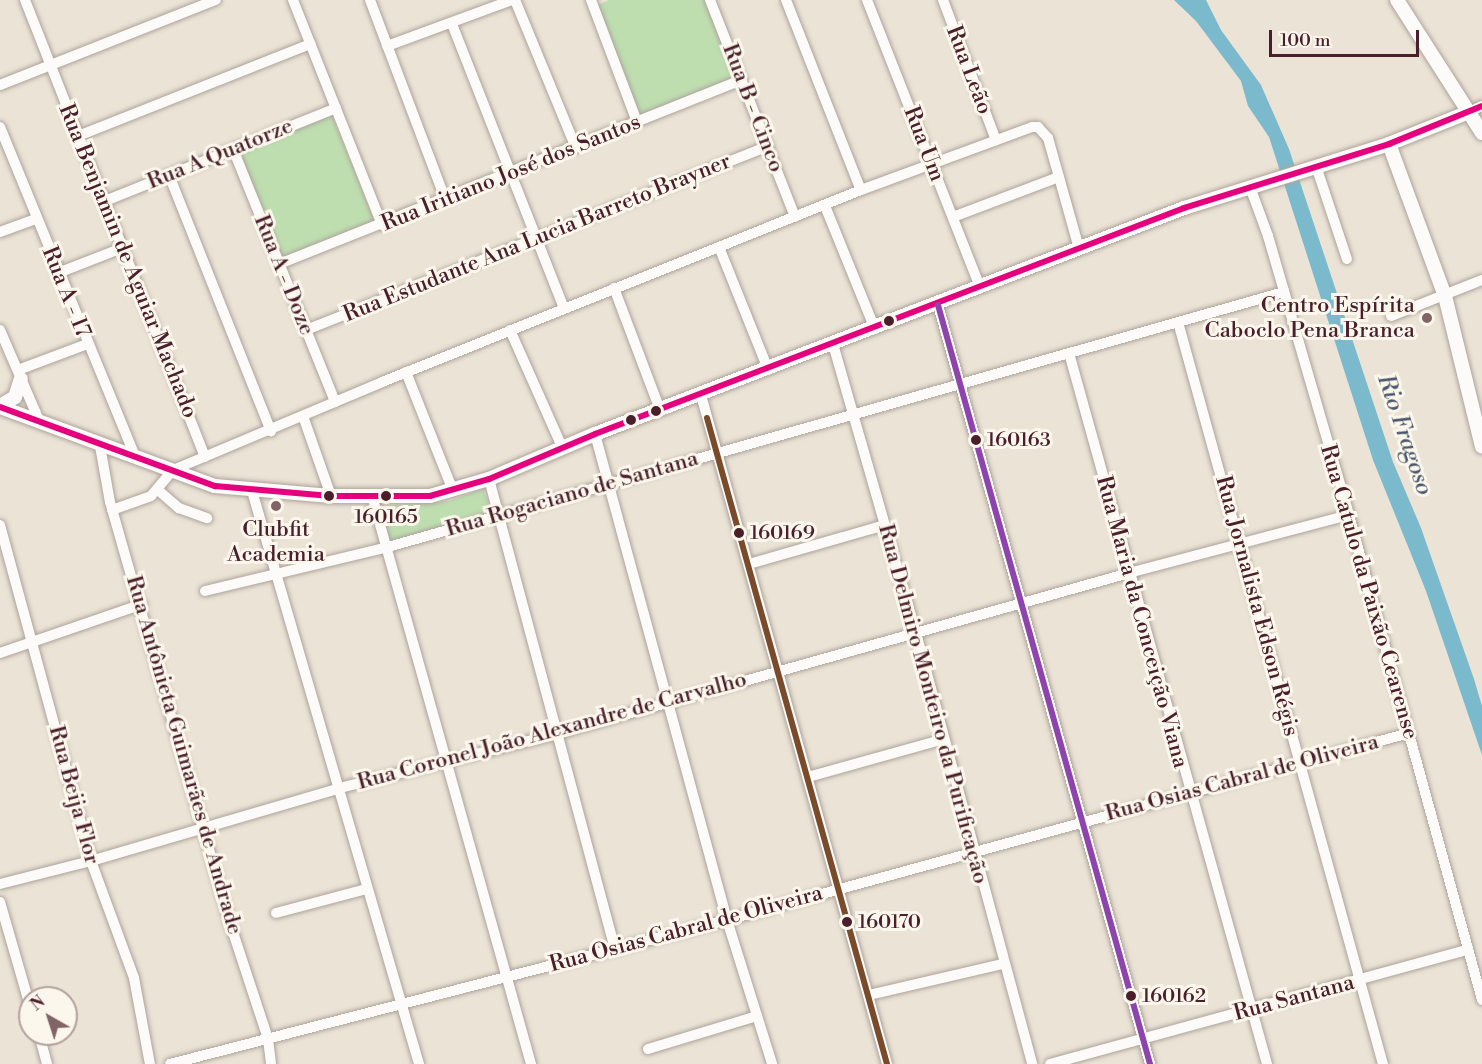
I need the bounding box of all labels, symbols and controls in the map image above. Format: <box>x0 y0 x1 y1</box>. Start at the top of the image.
scale bar <box>1272 18 1422 56</box>
street label: Rua Leão <box>940 22 998 118</box>
text: 100 m <box>1280 29 1331 52</box>
street label: Rua B - Cinco <box>716 40 790 176</box>
street label: Rua Benjamin de Aguiar Machado <box>53 100 203 422</box>
street label: Rua Um <box>898 103 950 185</box>
street label: Rua Iritiano José dos Santos <box>377 109 645 237</box>
street label: Rua A Quatorze <box>143 113 297 195</box>
street label: Rua Estudante Ana Lucia Barreto Brayner <box>339 148 735 328</box>
street label: Rua A - Doze <box>248 211 320 339</box>
street label: Rua A - 17 <box>36 243 96 341</box>
place label: Centro Espírita Caboclo Pena Branca <box>1205 292 1415 344</box>
marker: Centro Espírita Caboclo Pena Branca <box>1420 311 1434 325</box>
unlabelled marker <box>883 315 895 327</box>
water label: Rio Fragoso <box>1370 371 1438 499</box>
unlabelled marker <box>650 405 662 417</box>
unlabelled marker <box>625 414 637 426</box>
place label: 160163 <box>987 428 1051 452</box>
marker: 160163 <box>970 434 982 446</box>
street label: Rua Catulo da Paixão Cearense <box>1314 442 1424 742</box>
street label: Rua Rogaciano de Santana <box>443 445 701 543</box>
street label: Rua Maria da Conceição Viana <box>1090 473 1194 771</box>
street label: Rua Jornalista Edson Régis <box>1210 473 1304 739</box>
unlabelled marker <box>323 490 335 502</box>
marker: 160165 <box>380 490 392 502</box>
marker: Clubfit Academia <box>269 499 283 513</box>
place label: 160165 <box>354 505 418 529</box>
place label: Clubfit Academia <box>227 516 325 568</box>
place label: 160169 <box>750 521 815 545</box>
street label: Rua Delmiro Monteiro da Purificação <box>872 521 994 887</box>
marker: 160169 <box>733 527 745 539</box>
street label: Rua Antônieta Guimarães de Andrade <box>120 573 248 937</box>
street label: Rua Coronel João Alexandre de Carvalho <box>354 666 750 796</box>
street label: Rua Beija Flor <box>43 723 105 867</box>
street label: Rua Osias Cabral de Oliveira <box>1102 729 1382 827</box>
street label: Rua Osias Cabral de Oliveira <box>546 880 826 978</box>
place label: 160170 <box>858 910 921 934</box>
marker: 160170 <box>841 916 853 928</box>
street label: Rua Santana <box>1231 969 1357 1027</box>
place label: 160162 <box>1142 984 1206 1008</box>
north arrow <box>18 986 78 1046</box>
marker: 160162 <box>1125 990 1137 1002</box>
text: N <box>27 992 49 1015</box>

